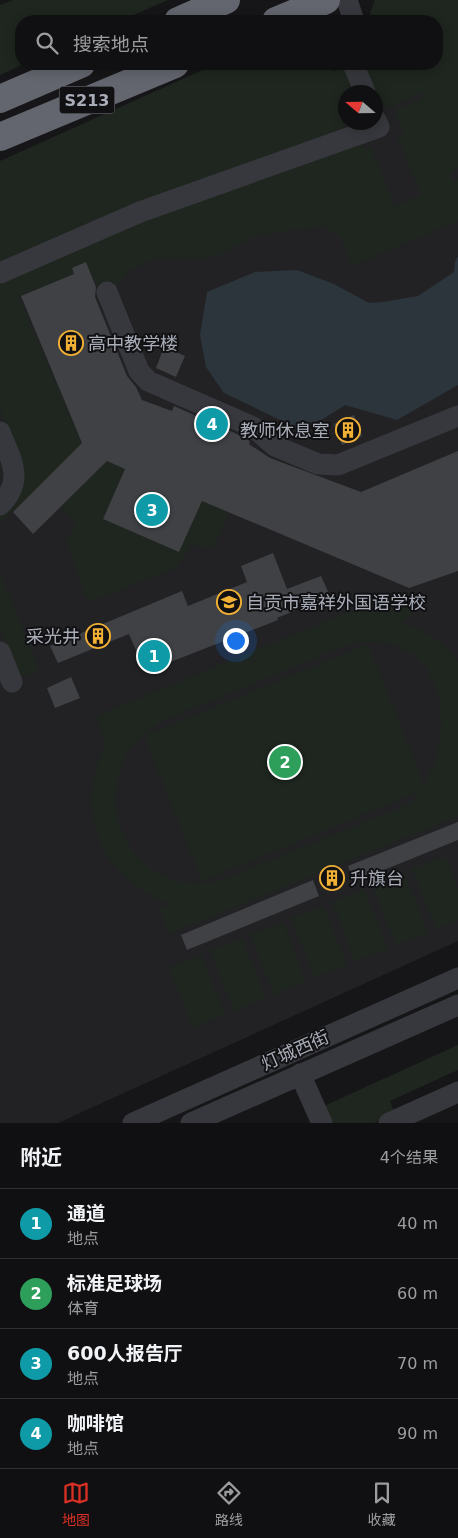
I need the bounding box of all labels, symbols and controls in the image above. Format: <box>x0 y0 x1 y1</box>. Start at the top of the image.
search box <box>15 15 443 70</box>
icon: search <box>33 29 61 57</box>
text: 搜索地点 <box>73 33 149 55</box>
north arrow <box>338 85 383 130</box>
road number: S213 <box>59 86 114 114</box>
building icon: 高中教学楼 <box>58 330 84 356</box>
place label: 高中教学楼 <box>88 333 178 354</box>
pin: 4 <box>196 405 228 443</box>
building icon: 教师休息室 <box>335 417 361 443</box>
place label: 教师休息室 <box>240 420 330 441</box>
pin: 3 <box>136 491 168 529</box>
school or university icon: 自贡市嘉祥外国语学校 <box>216 589 242 615</box>
place label: 自贡市嘉祥外国语学校 <box>246 592 426 613</box>
building icon: 采光井 <box>85 623 111 649</box>
place label: 采光井 <box>26 626 80 647</box>
your location <box>223 628 249 654</box>
pin: 1 <box>138 637 170 675</box>
pin: 2 <box>269 743 301 781</box>
building icon: 升旗台 <box>319 865 345 891</box>
place label: 升旗台 <box>350 868 404 889</box>
street label: 灯城西街 <box>258 1026 332 1074</box>
text: 附近 <box>20 1146 62 1170</box>
text: 4个结果 <box>380 1148 438 1167</box>
text: 通道 <box>67 1202 105 1224</box>
text: 1 <box>30 1214 42 1233</box>
text: 40 m <box>397 1214 438 1233</box>
text: 地点 <box>67 1229 99 1248</box>
text: 标准足球场 <box>67 1272 162 1294</box>
text: 2 <box>30 1284 42 1303</box>
text: 60 m <box>397 1284 438 1303</box>
text: 体育 <box>67 1299 99 1318</box>
text: 600人报告厅 <box>67 1342 183 1364</box>
text: 3 <box>30 1354 42 1373</box>
text: 70 m <box>397 1354 438 1373</box>
text: 地点 <box>67 1369 99 1388</box>
text: 咖啡馆 <box>67 1412 124 1434</box>
text: 4 <box>30 1424 42 1443</box>
text: 90 m <box>397 1424 438 1443</box>
text: 地点 <box>67 1439 99 1458</box>
tab: 地图 <box>62 1479 90 1529</box>
tab: 路线 <box>215 1479 243 1529</box>
tab: 收藏 <box>368 1479 396 1529</box>

